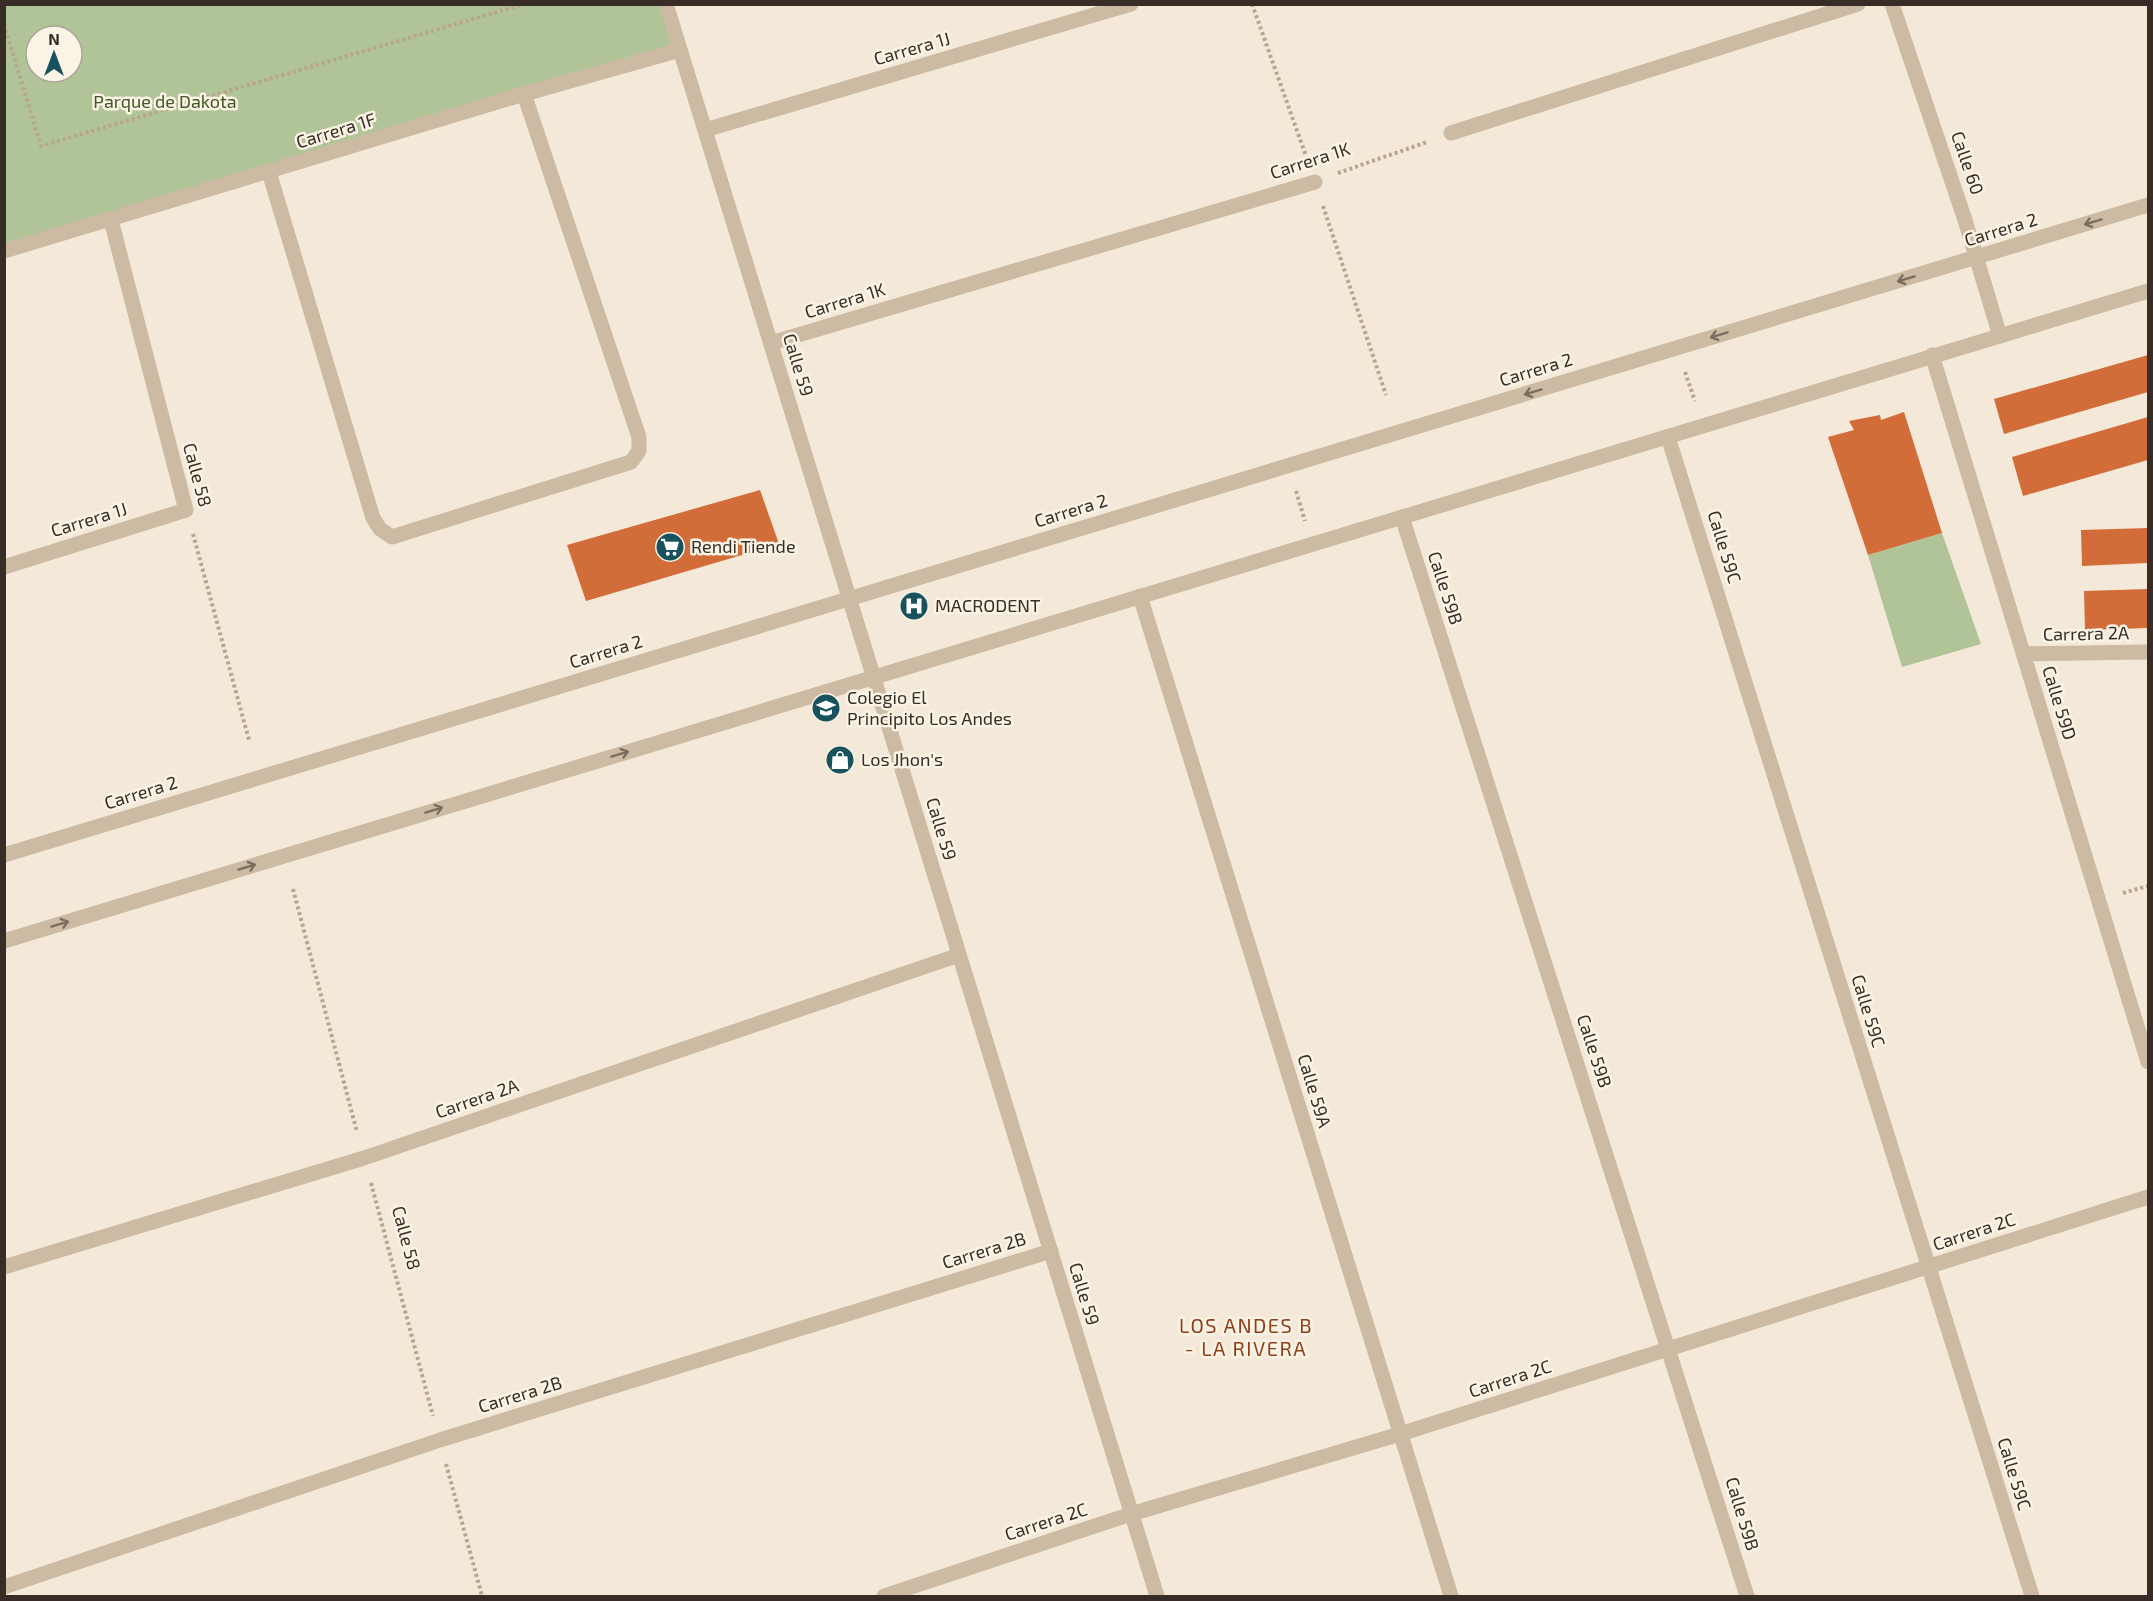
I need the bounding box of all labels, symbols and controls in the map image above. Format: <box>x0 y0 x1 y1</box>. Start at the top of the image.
north arrow <box>24 24 84 84</box>
street label: Carrera 1J <box>871 27 952 69</box>
text: N <box>48 29 60 48</box>
park label: Parque de Dakota <box>93 90 237 112</box>
street label: Carrera 1F <box>293 107 378 153</box>
street label: Calle 60 <box>1947 128 1989 197</box>
street label: Carrera 1K <box>1267 137 1353 183</box>
street label: Carrera 2 <box>1962 208 2040 251</box>
one-way arrow <box>2083 217 2102 228</box>
one-way arrow <box>1897 274 1916 285</box>
street label: Carrera 1K <box>802 277 888 323</box>
one-way arrow <box>1710 330 1729 341</box>
street label: Calle 59 <box>779 331 819 399</box>
street label: Carrera 2 <box>1497 348 1575 391</box>
one-way arrow <box>1523 387 1542 398</box>
street label: Calle 58 <box>179 440 217 509</box>
street label: Carrera 2 <box>1032 489 1110 532</box>
street label: Carrera 1J <box>48 497 129 541</box>
street label: Calle 59C <box>1704 508 1746 586</box>
supermarket icon: Rendi Tiende <box>654 531 686 563</box>
place label: Rendi Tiende <box>691 535 796 557</box>
street label: Calle 59B <box>1424 548 1468 627</box>
hospital icon: MACRODENT <box>898 590 930 622</box>
place label: MACRODENT <box>935 594 1041 616</box>
street label: Carrera 2A <box>2043 621 2130 645</box>
street label: Carrera 2 <box>567 630 645 673</box>
street label: Calle 59D <box>2038 663 2082 742</box>
place label: Colegio El Principito Los Andes <box>847 686 1012 729</box>
school or university icon: Colegio El Principito Los Andes <box>810 692 842 724</box>
shop icon: Los Jhon's <box>824 744 856 776</box>
one-way arrow <box>610 748 629 759</box>
place label: Los Jhon's <box>861 748 943 770</box>
street label: Carrera 2 <box>102 771 180 814</box>
street label: Calle 59 <box>922 795 962 863</box>
one-way arrow <box>424 804 443 815</box>
one-way arrow <box>237 861 256 872</box>
one-way arrow <box>51 918 70 929</box>
street label: Calle 59C <box>1848 972 1890 1050</box>
street label: Calle 59B <box>1573 1011 1617 1090</box>
street label: Calle 59A <box>1293 1051 1337 1131</box>
street label: Carrera 2A <box>432 1073 522 1123</box>
street label: Calle 58 <box>388 1203 426 1272</box>
street label: Carrera 2C <box>1930 1207 2018 1255</box>
street label: Carrera 2B <box>939 1227 1028 1273</box>
street label: Calle 59 <box>1065 1260 1105 1328</box>
district label: LOS ANDES B - LA RIVERA <box>1179 1313 1313 1360</box>
street label: Carrera 2C <box>1466 1354 1554 1402</box>
street label: Carrera 2B <box>475 1371 564 1417</box>
street label: Calle 59C <box>1994 1435 2036 1513</box>
street label: Calle 59B <box>1721 1474 1765 1553</box>
street label: Carrera 2C <box>1002 1497 1090 1545</box>

